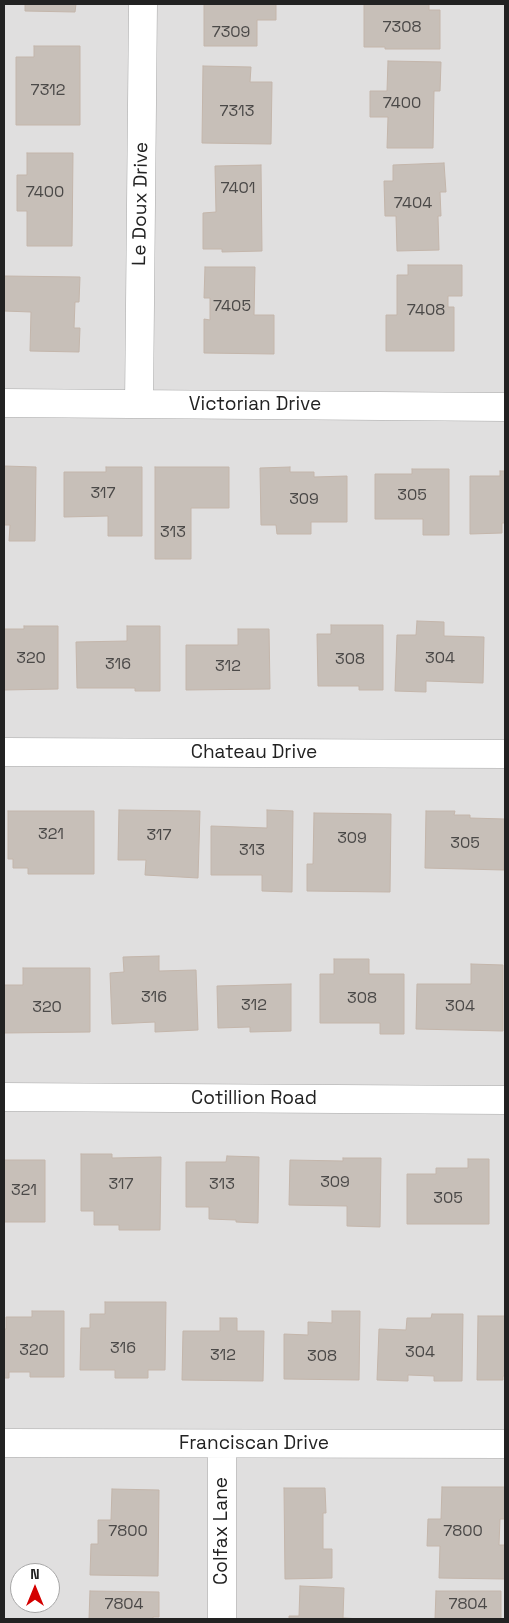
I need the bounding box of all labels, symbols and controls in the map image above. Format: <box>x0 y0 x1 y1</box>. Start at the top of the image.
house number: 7308 <box>383 18 421 38</box>
house number: 7309 <box>212 23 250 43</box>
house number: 7312 <box>31 81 65 101</box>
house number: 7400 <box>383 94 421 114</box>
house number: 7313 <box>220 102 254 122</box>
street label: Le Doux Drive <box>129 142 153 266</box>
house number: 7401 <box>220 179 256 199</box>
house number: 7400 <box>26 183 64 203</box>
house number: 7404 <box>394 194 432 214</box>
house number: 7405 <box>213 297 251 317</box>
house number: 7408 <box>407 301 445 321</box>
street label: Victorian Drive <box>189 394 321 416</box>
house number: 317 <box>90 484 116 504</box>
house number: 305 <box>397 486 427 506</box>
house number: 309 <box>289 490 319 510</box>
house number: 313 <box>160 523 186 543</box>
house number: 320 <box>16 649 46 669</box>
house number: 304 <box>425 649 455 669</box>
house number: 308 <box>335 650 365 670</box>
house number: 316 <box>105 655 131 675</box>
house number: 312 <box>215 657 241 677</box>
street label: Chateau Drive <box>191 742 317 764</box>
house number: 321 <box>38 825 64 845</box>
house number: 317 <box>146 826 172 846</box>
house number: 309 <box>337 829 367 849</box>
house number: 305 <box>450 834 480 854</box>
house number: 313 <box>239 841 265 861</box>
house number: 316 <box>141 988 167 1008</box>
house number: 308 <box>347 989 377 1009</box>
house number: 312 <box>241 996 267 1016</box>
house number: 304 <box>445 997 475 1017</box>
house number: 320 <box>32 998 62 1018</box>
street label: Cotillion Road <box>191 1088 317 1110</box>
house number: 309 <box>320 1173 350 1193</box>
house number: 317 <box>108 1175 134 1195</box>
house number: 313 <box>209 1175 235 1195</box>
house number: 321 <box>11 1181 37 1201</box>
house number: 305 <box>433 1189 463 1209</box>
house number: 316 <box>110 1339 136 1359</box>
house number: 320 <box>19 1341 49 1361</box>
house number: 304 <box>405 1343 435 1363</box>
house number: 312 <box>210 1346 236 1366</box>
house number: 308 <box>307 1347 337 1367</box>
street label: Franciscan Drive <box>179 1433 329 1455</box>
street label: Colfax Lane <box>211 1477 233 1585</box>
house number: 7800 <box>108 1522 148 1542</box>
house number: 7800 <box>443 1522 483 1542</box>
north arrow <box>10 1563 60 1613</box>
text: N <box>30 1565 40 1583</box>
house number: 7804 <box>104 1595 144 1615</box>
house number: 7804 <box>448 1595 488 1615</box>

